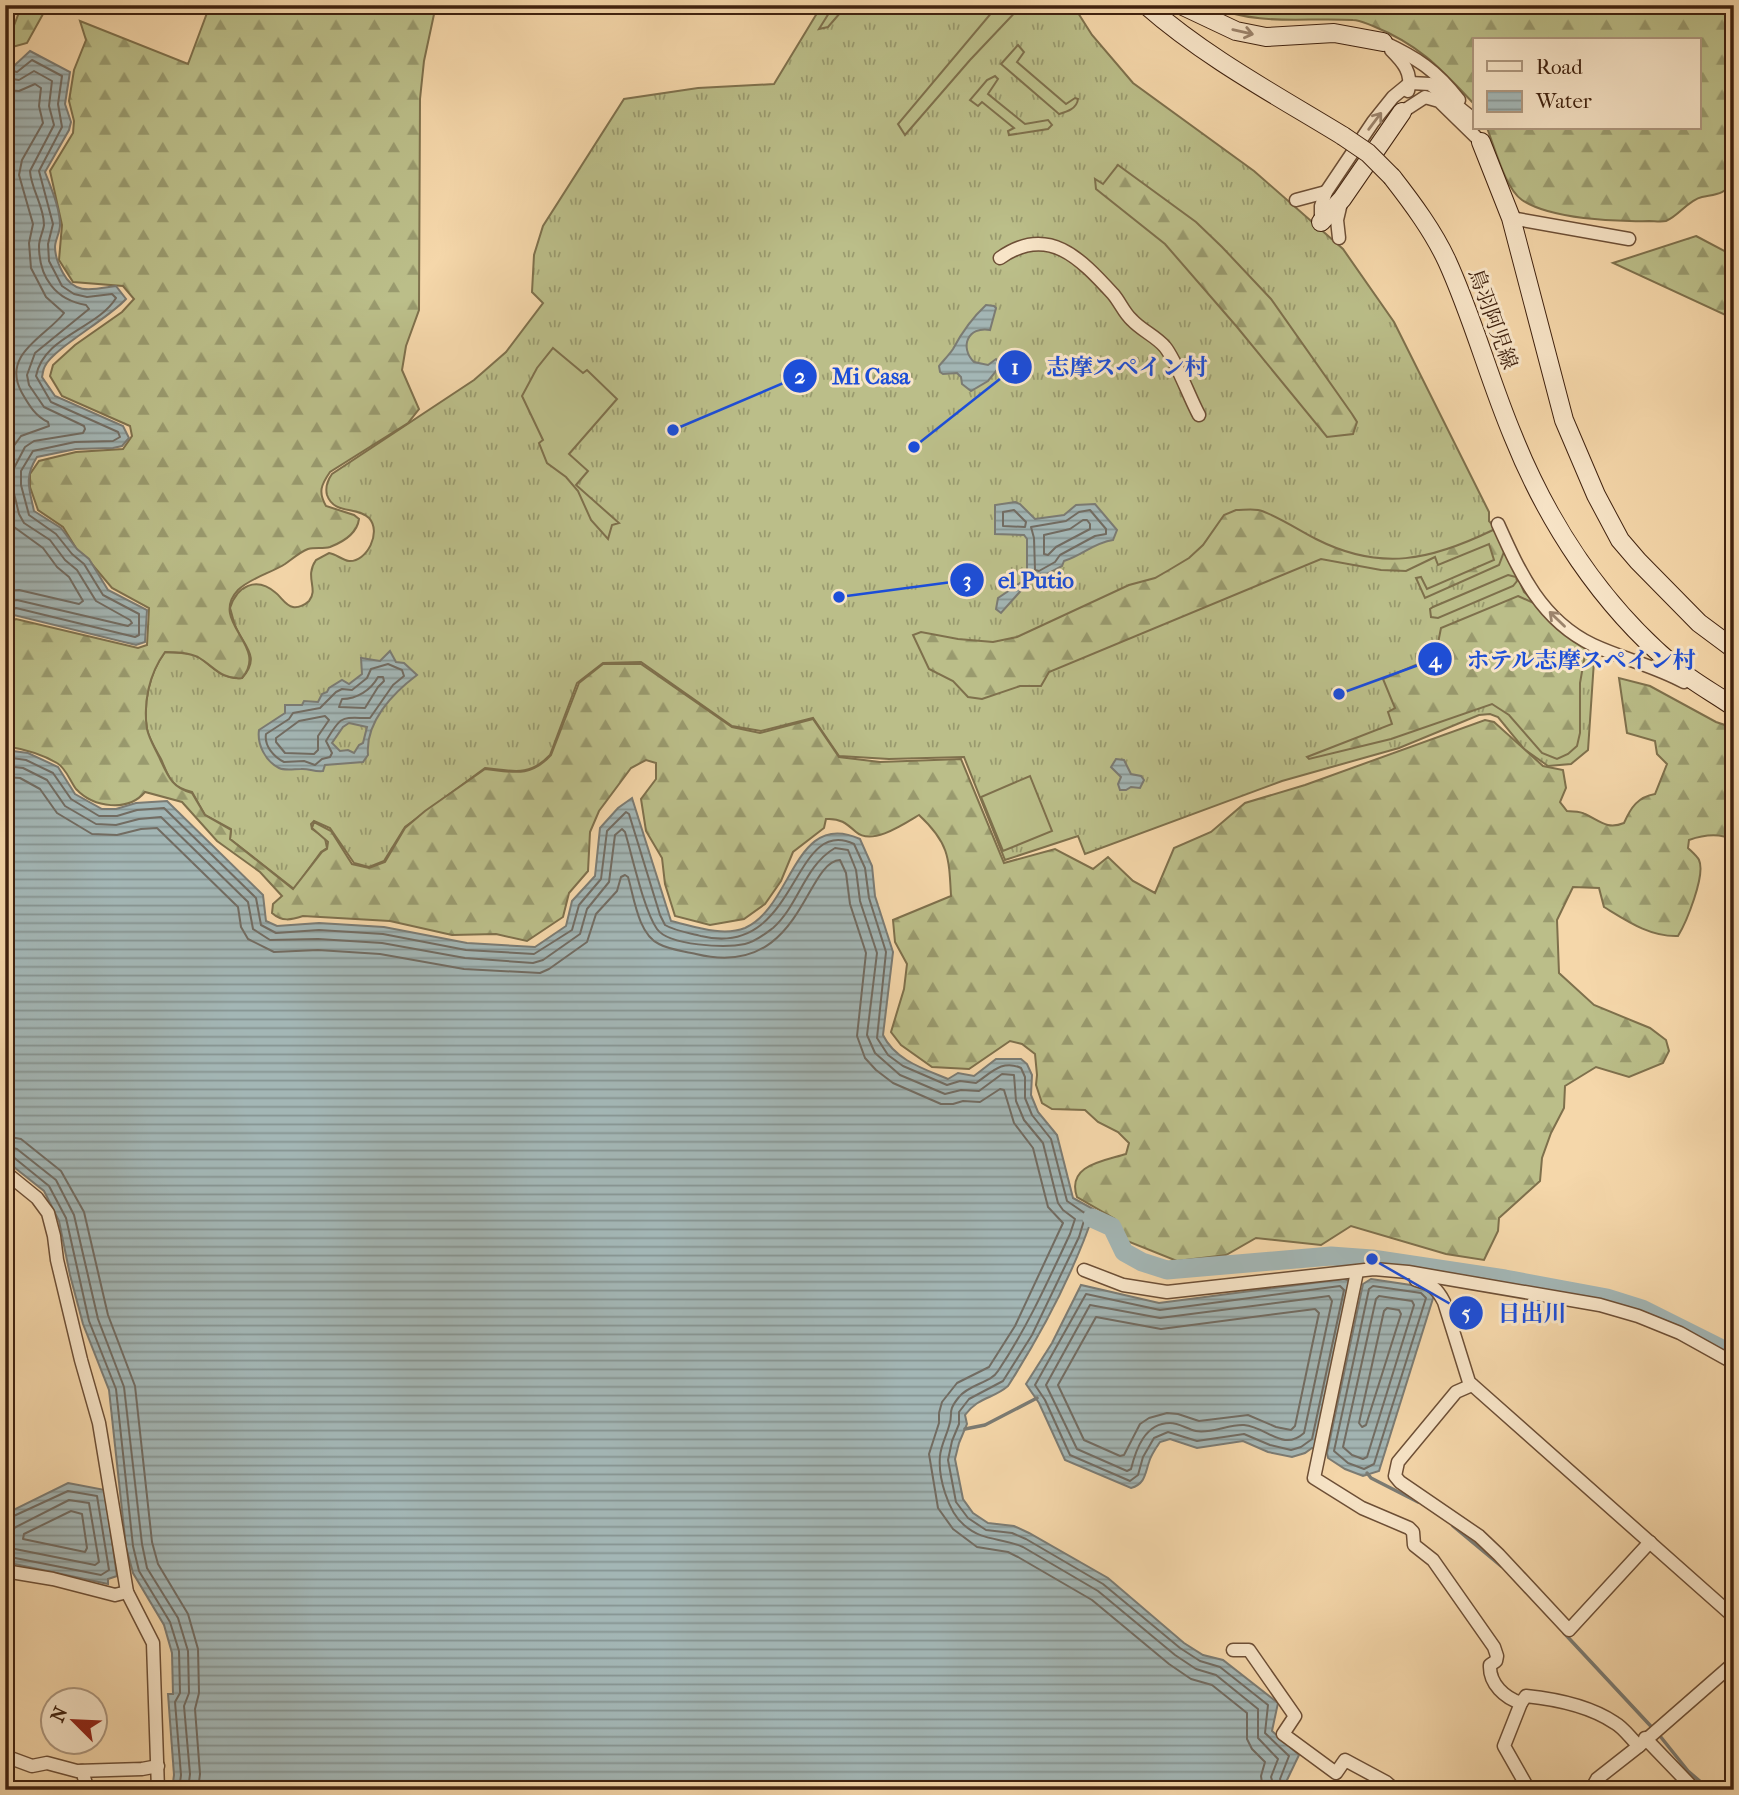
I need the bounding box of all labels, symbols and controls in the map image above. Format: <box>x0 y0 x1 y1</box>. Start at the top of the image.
one-way arrow <box>1231 26 1254 39</box>
legend <box>1473 38 1700 130</box>
text: Road <box>1536 55 1583 79</box>
text: Water <box>1535 89 1592 113</box>
one-way arrow <box>1367 112 1382 130</box>
street label: 鳥羽阿児線 <box>1464 266 1522 372</box>
callout: 志摩スペイン村 <box>998 345 1222 389</box>
callout: Mi Casa <box>783 354 924 398</box>
text: 志摩スペイン村 <box>1047 354 1208 381</box>
text: 1 <box>1011 355 1019 379</box>
text: Mi Casa <box>832 363 911 390</box>
text: 2 <box>795 364 806 388</box>
callout: el Putio <box>949 558 1088 602</box>
text: el Putio <box>998 567 1074 594</box>
text: 3 <box>963 568 971 592</box>
one-way arrow <box>1549 610 1566 627</box>
callout: ホテル志摩スペイン村 <box>1417 637 1710 681</box>
text: ホテル志摩スペイン村 <box>1467 647 1695 674</box>
text: 4 <box>1428 648 1443 673</box>
callout: 日出川 <box>1448 1291 1580 1335</box>
text: 日出川 <box>1498 1300 1567 1327</box>
text: 5 <box>1461 1301 1471 1325</box>
north arrow <box>38 1686 108 1756</box>
text: N <box>46 1703 73 1726</box>

